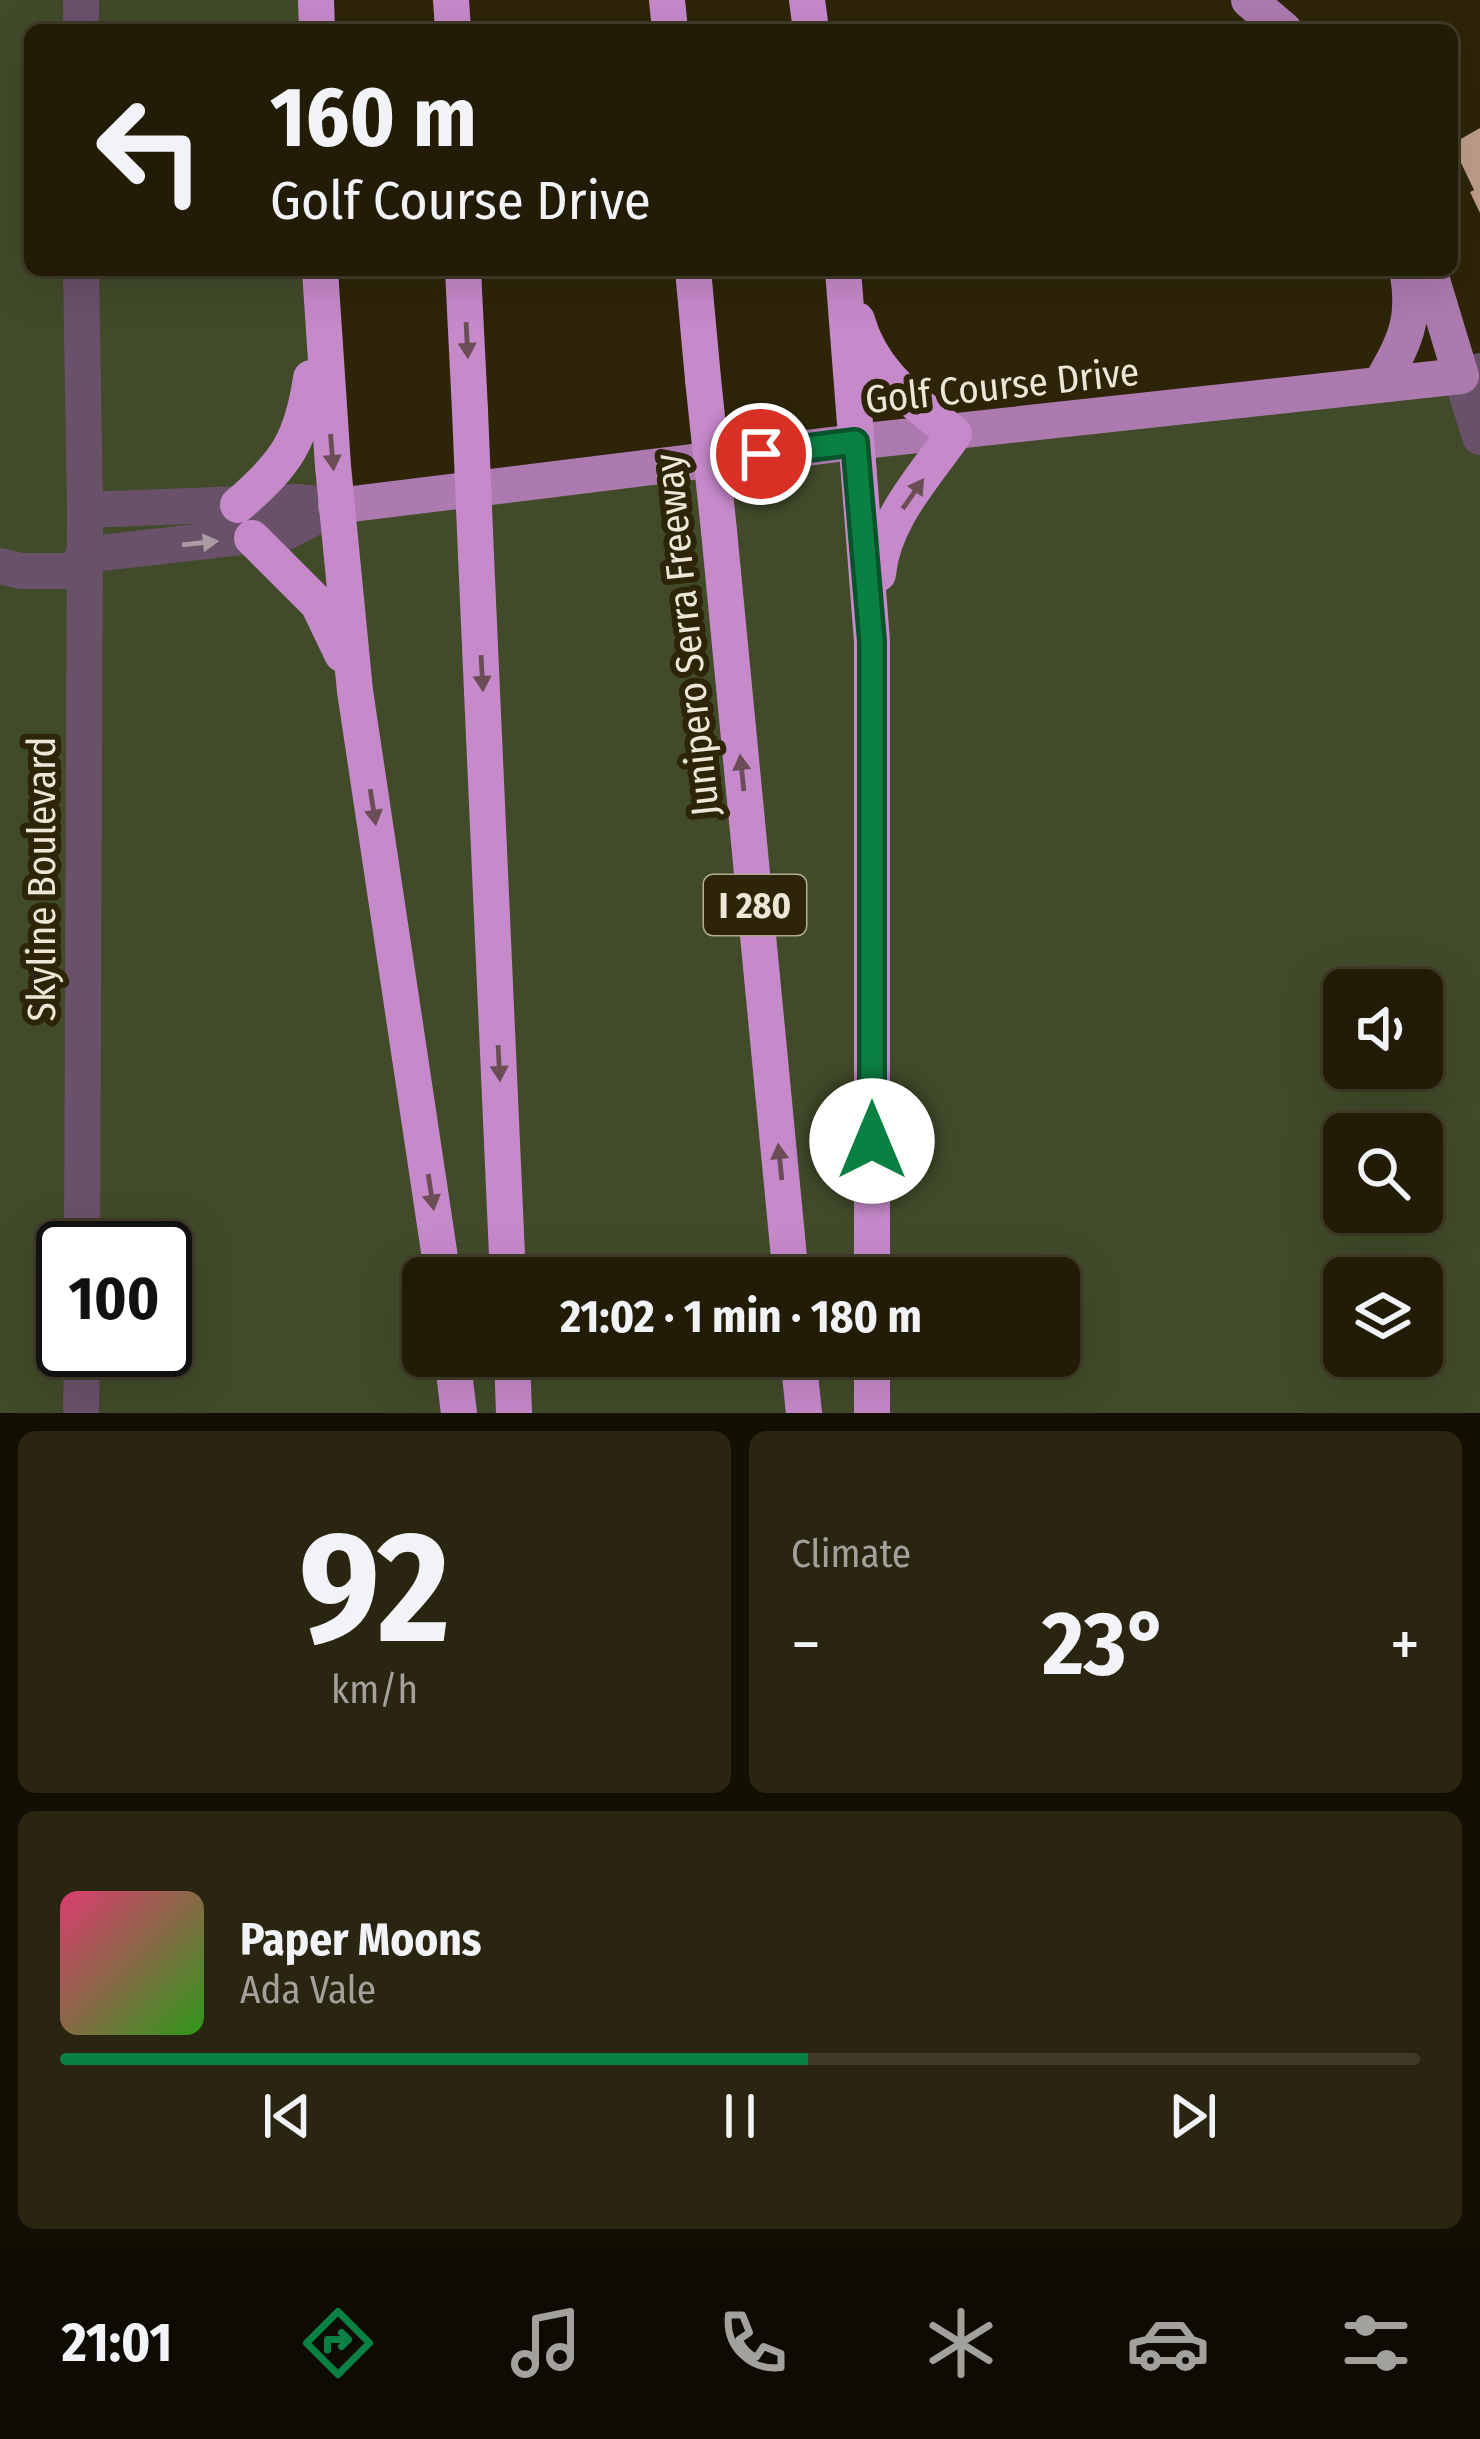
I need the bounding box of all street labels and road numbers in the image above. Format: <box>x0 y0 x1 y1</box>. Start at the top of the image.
street label: Golf Course Drive <box>863 349 1141 423</box>
street label: Junipero Serra Freeway <box>645 451 729 818</box>
street label: Skyline Boulevard <box>19 737 65 1021</box>
road number: I 280 <box>704 875 806 935</box>

